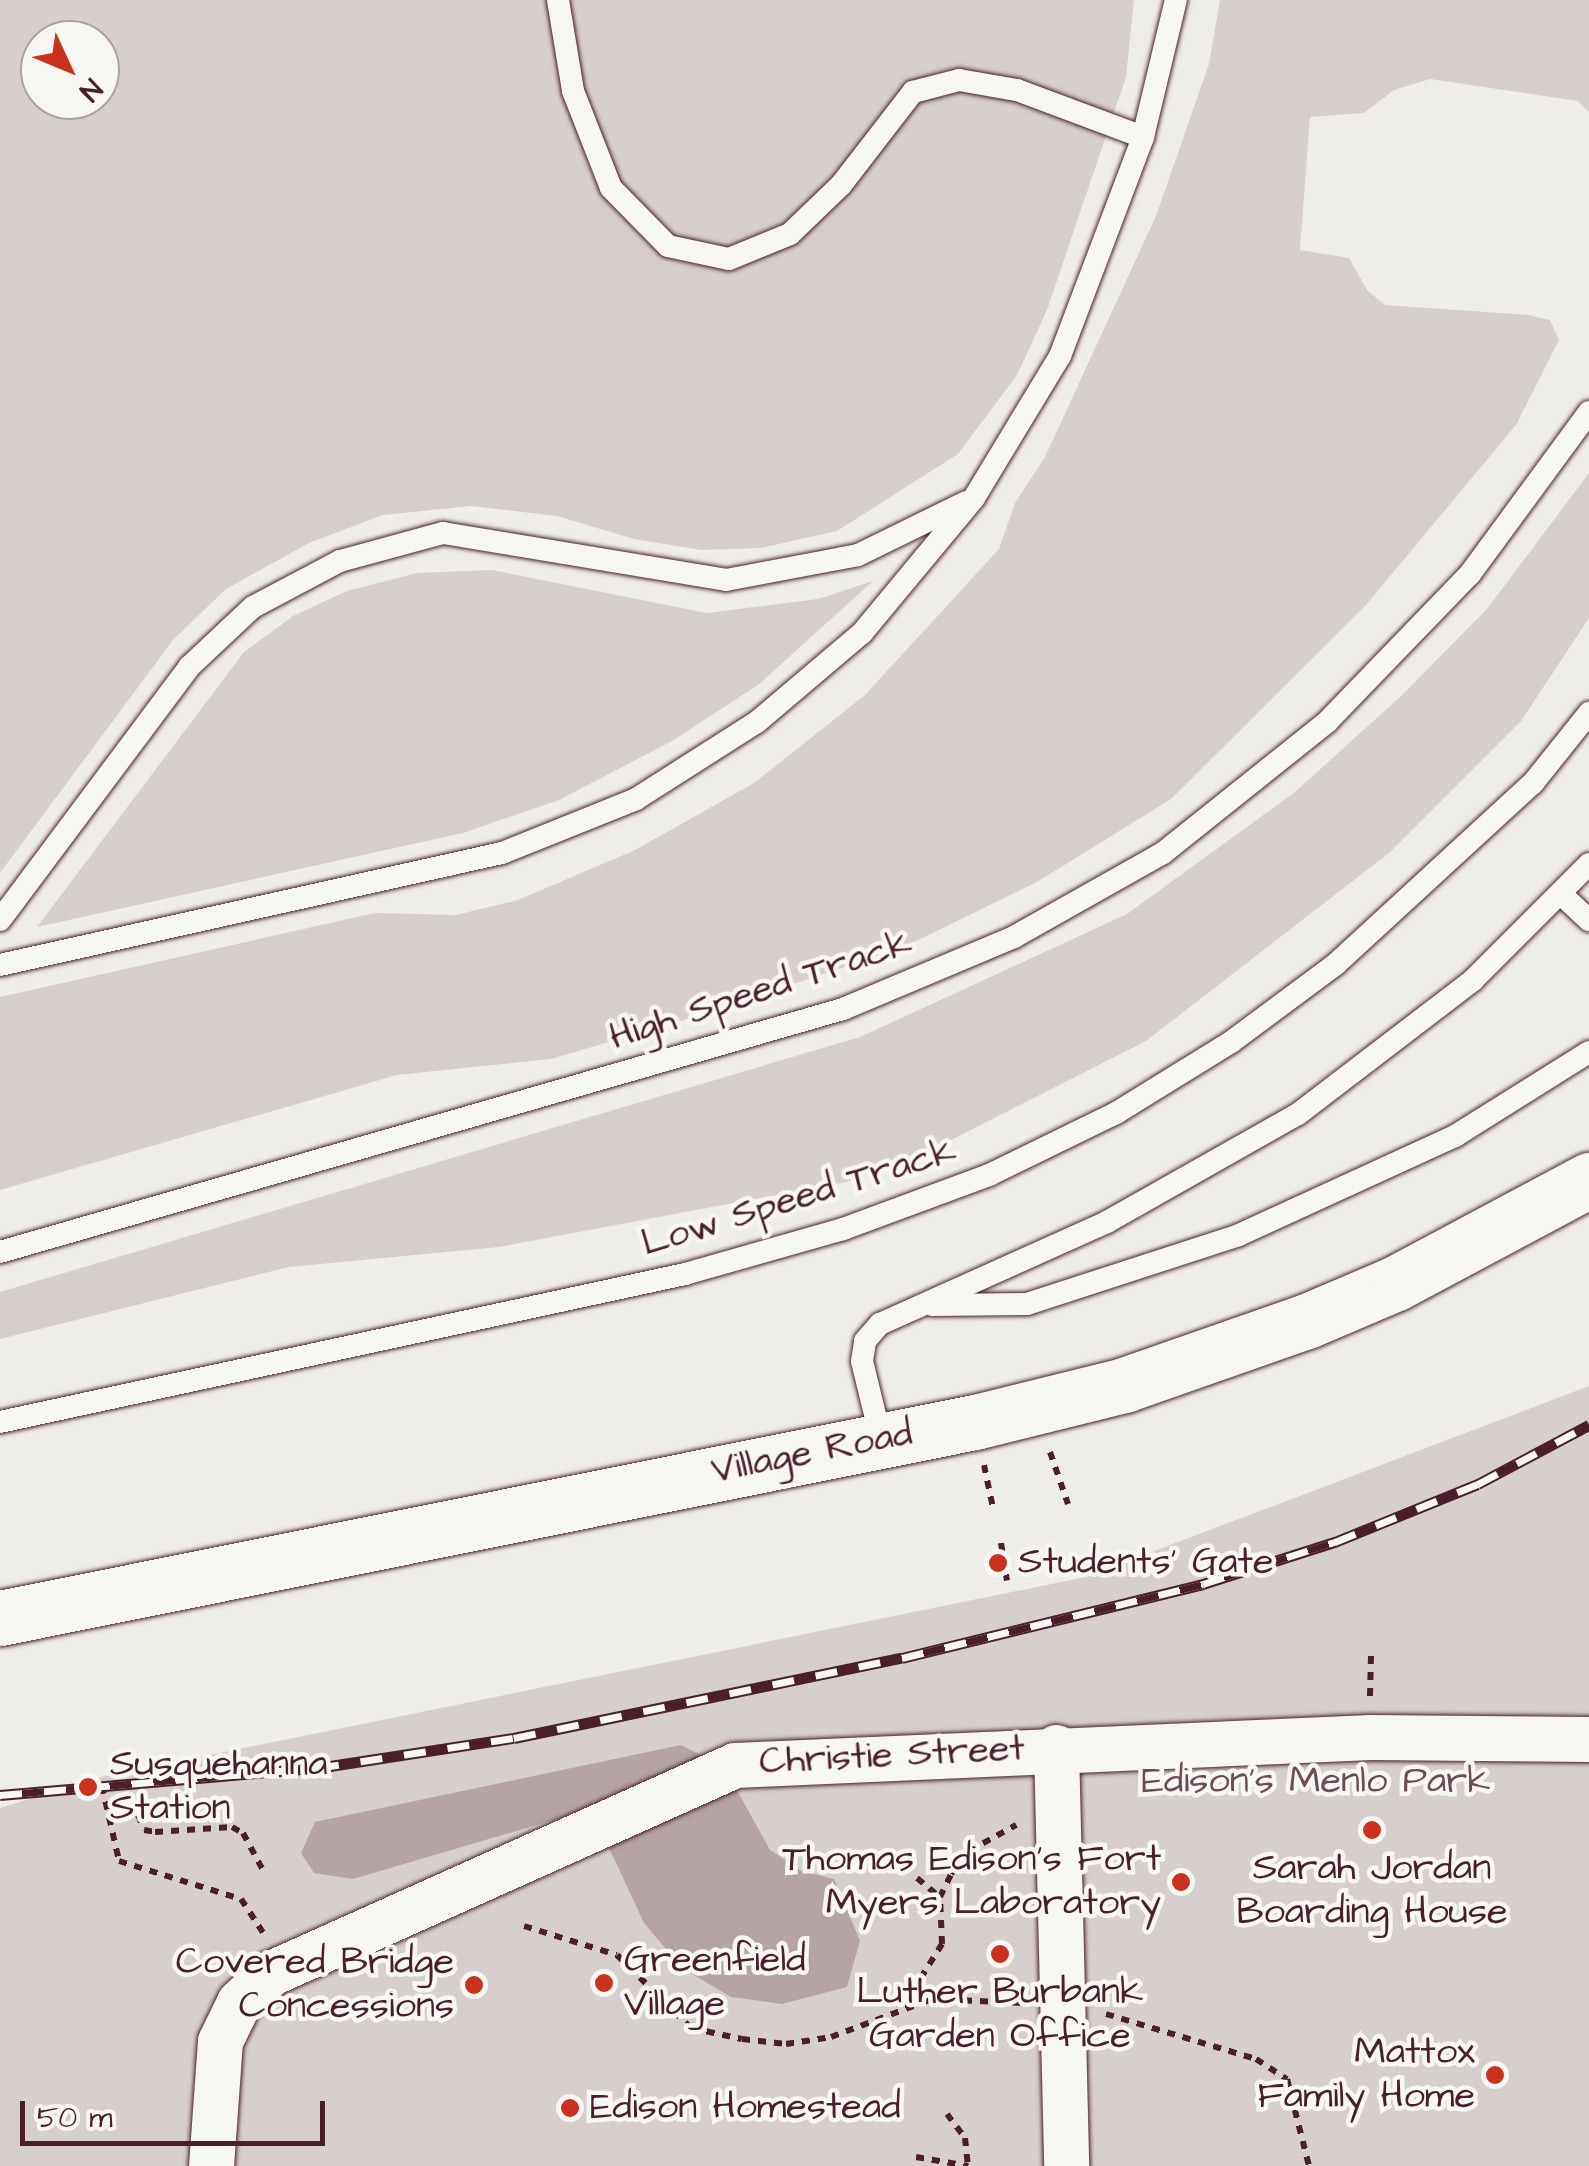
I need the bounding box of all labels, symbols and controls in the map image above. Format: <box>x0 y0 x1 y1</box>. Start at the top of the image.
north arrow <box>20 20 120 120</box>
text: N <box>70 70 111 110</box>
street label: High Speed Track <box>604 921 918 1061</box>
street label: Low Speed Track <box>636 1128 962 1268</box>
street label: Village Road <box>708 1411 916 1495</box>
place label: Students' Gate <box>1018 1540 1273 1586</box>
marker: Students' Gate <box>987 1552 1009 1574</box>
street label: Christie Street <box>758 1726 1026 1786</box>
place label: Susquehanna Station <box>110 1742 328 1832</box>
park label: Edison's Menlo Park <box>1141 1759 1491 1805</box>
marker: Susquehanna Station <box>75 1774 101 1800</box>
marker: Sarah Jordan Boarding House <box>1361 1819 1383 1841</box>
place label: Thomas Edison’s Fort Myers Laboratory <box>782 1837 1161 1926</box>
place label: Sarah Jordan Boarding House <box>1236 1846 1508 1936</box>
marker: Thomas Edison’s Fort Myers Laboratory <box>1170 1871 1192 1893</box>
place label: Greenfield Village <box>624 1938 806 2028</box>
place label: Covered Bridge Concessions <box>176 1940 454 2030</box>
marker: Luther Burbank Garden Office <box>989 1943 1011 1965</box>
place label: Luther Burbank Garden Office <box>857 1970 1143 2060</box>
marker: Greenfield Village <box>593 1972 615 1994</box>
marker: Covered Bridge Concessions <box>463 1974 485 1996</box>
place label: Mattox Family Home <box>1257 2030 1475 2120</box>
marker: Mattox Family Home <box>1484 2064 1506 2086</box>
scale bar <box>25 2081 330 2143</box>
place label: Edison Homestead <box>590 2085 901 2131</box>
text: 50 m <box>37 2097 113 2139</box>
marker: Edison Homestead <box>559 2097 581 2119</box>

